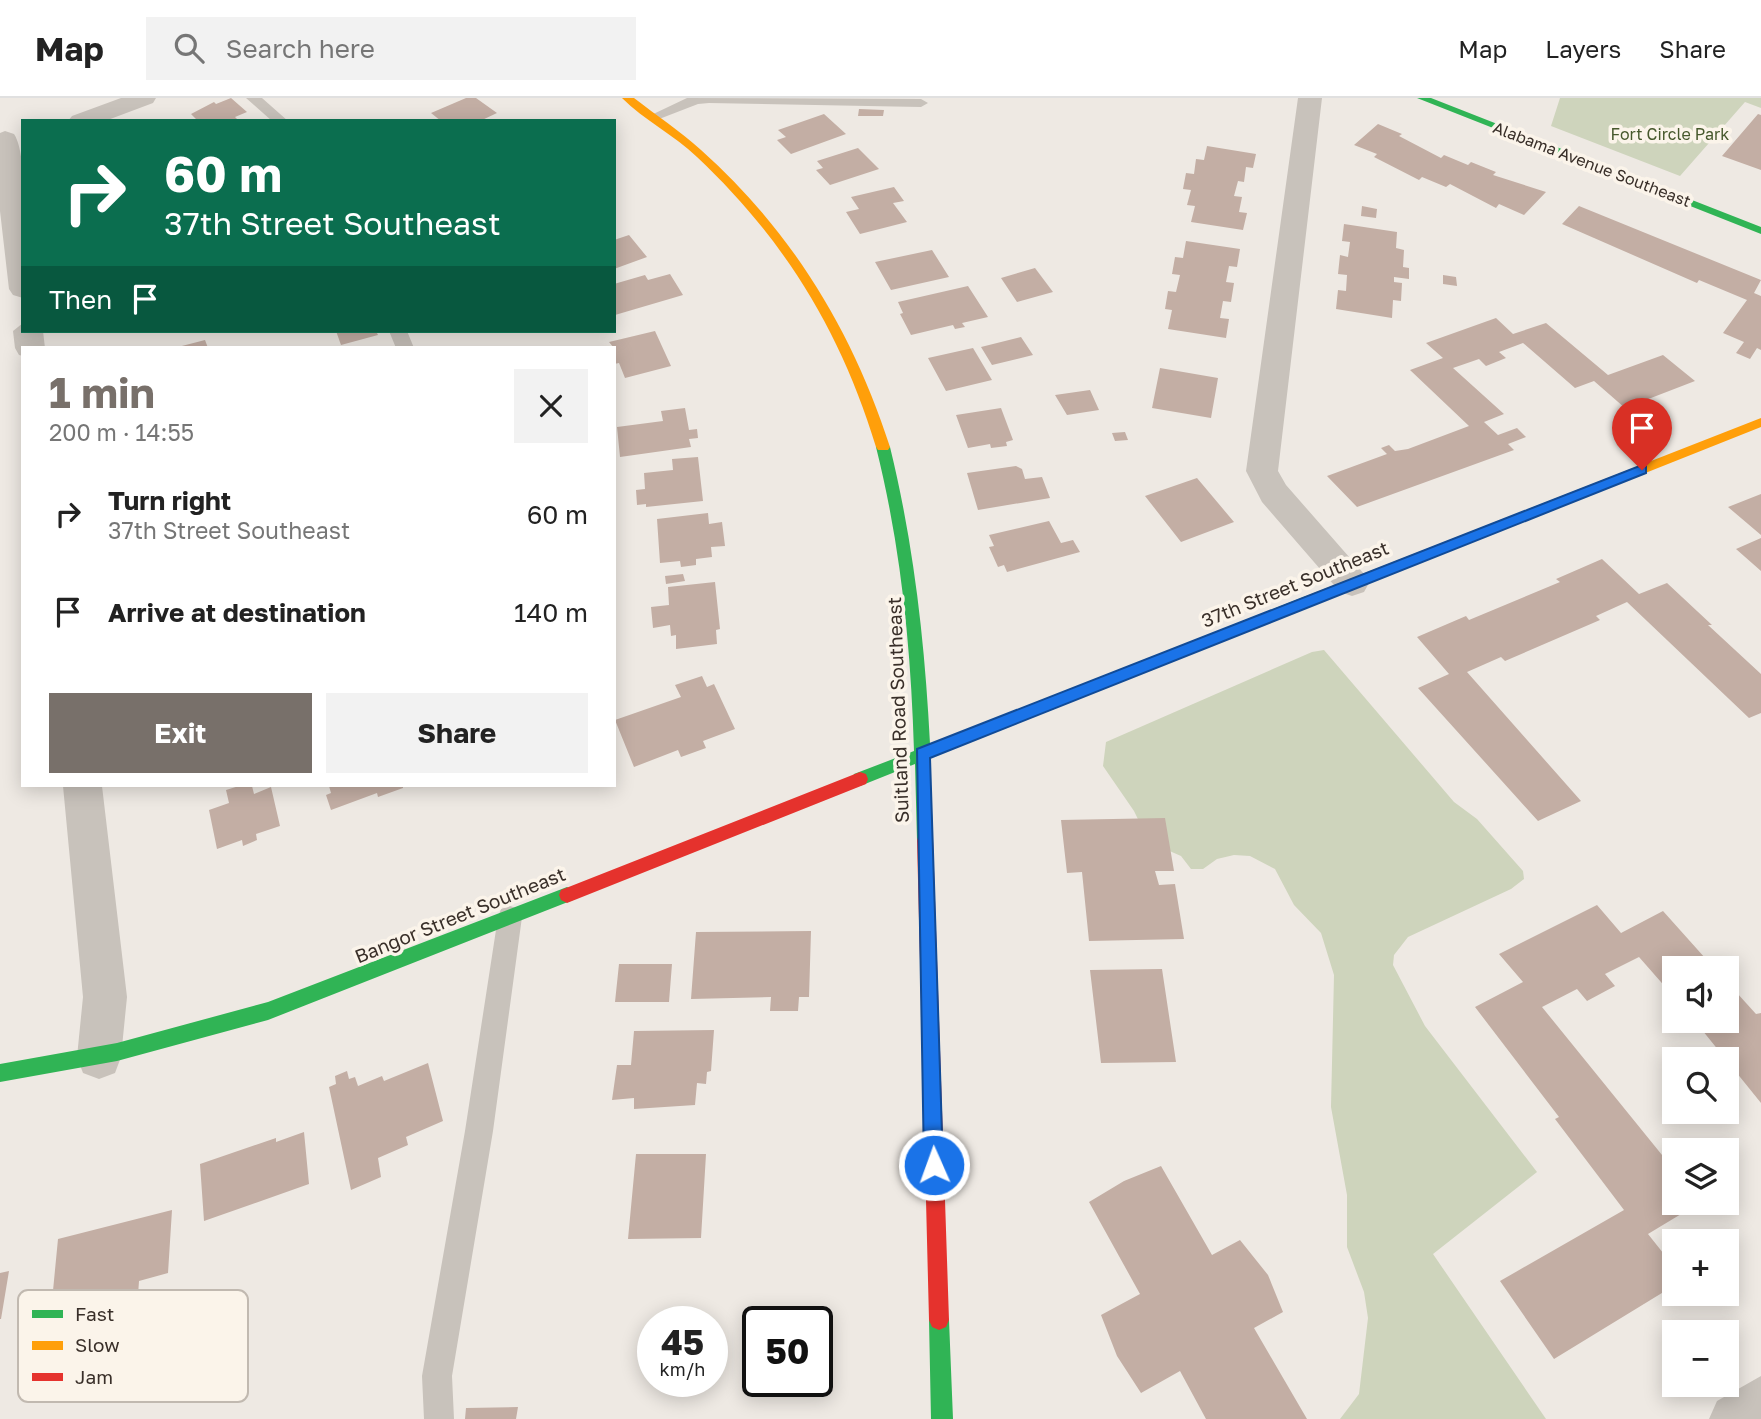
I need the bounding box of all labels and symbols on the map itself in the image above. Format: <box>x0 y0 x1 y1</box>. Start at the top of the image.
street label: Alabama Avenue Southeast <box>1490 117 1694 211</box>
park label: Fort Circle Park <box>1611 124 1729 144</box>
pin <box>1612 398 1672 470</box>
street label: 37th Street Southeast <box>1198 535 1392 632</box>
street label: Suitland Road Southeast <box>882 597 913 824</box>
street label: Bangor Street Southeast <box>351 862 569 967</box>
position arrow <box>897 1128 971 1202</box>
legend <box>18 1290 248 1402</box>
text: Fast <box>75 1302 114 1325</box>
speed limit sign: 50 <box>742 1306 833 1397</box>
text: Slow <box>75 1333 120 1356</box>
text: Jam <box>75 1365 113 1388</box>

